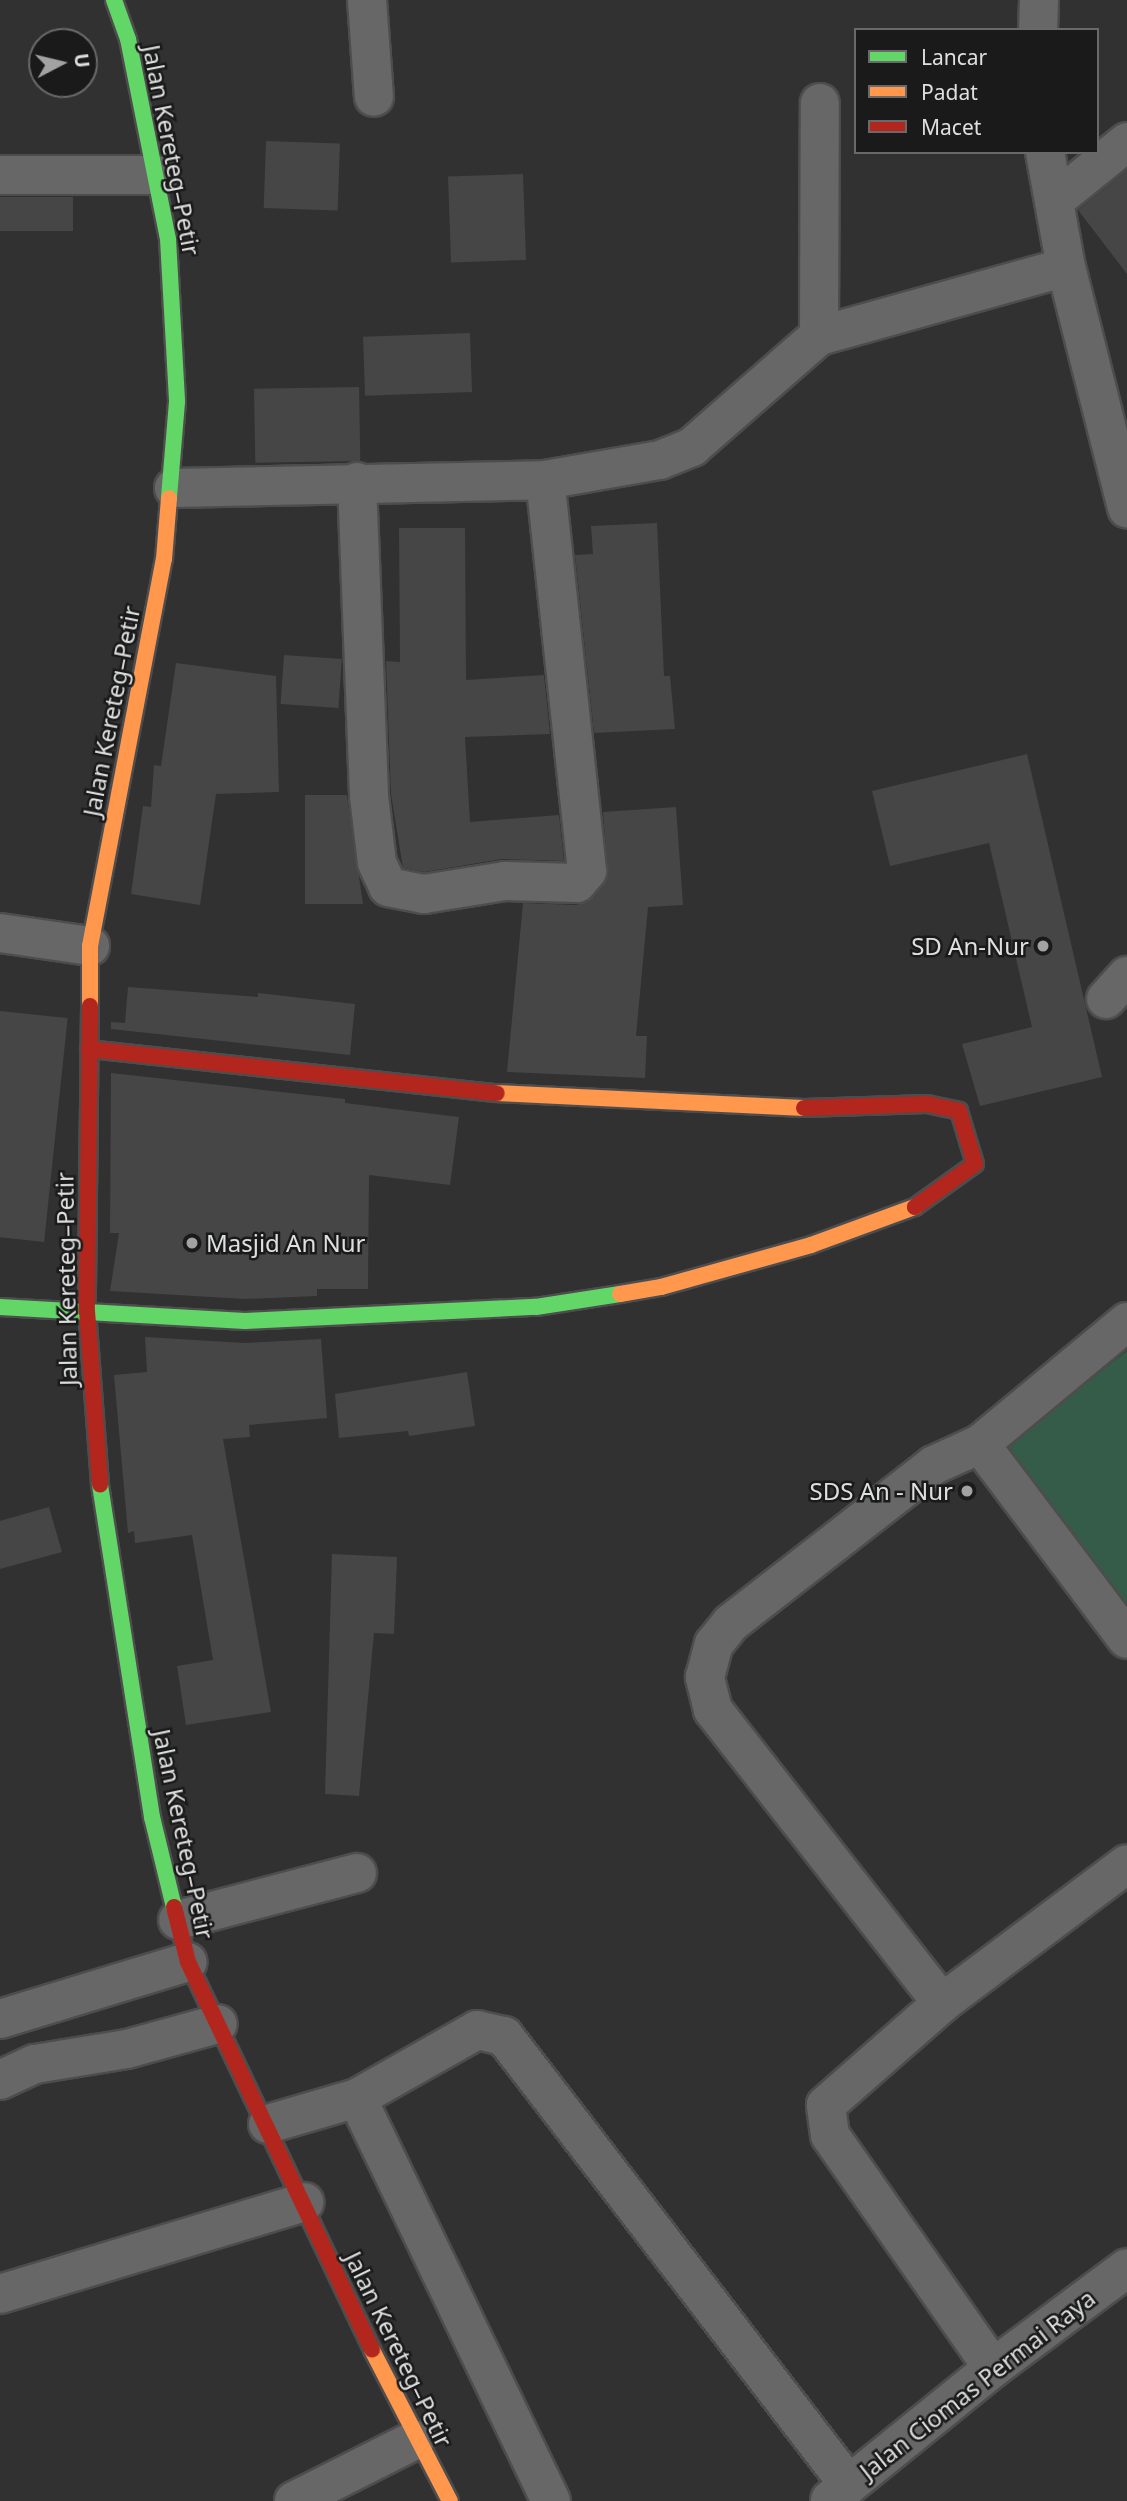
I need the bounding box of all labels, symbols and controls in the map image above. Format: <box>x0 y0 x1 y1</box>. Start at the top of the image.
north arrow <box>28 28 98 98</box>
legend <box>854 28 1099 154</box>
street label: Jalan Kereteg–Petir <box>137 42 207 258</box>
text: Lancar <box>921 43 987 71</box>
text: U <box>68 52 96 69</box>
text: Padat <box>921 78 978 106</box>
text: Macet <box>921 113 981 141</box>
street label: Jalan Kereteg–Petir <box>76 603 146 819</box>
place label: SD An-Nur <box>911 932 1029 960</box>
marker: SD An-Nur <box>1035 938 1051 954</box>
street label: Jalan Kereteg–Petir <box>50 1172 82 1386</box>
place label: Masjid An Nur <box>206 1229 366 1257</box>
marker: Masjid An Nur <box>184 1235 200 1251</box>
place label: SDS An - Nur <box>810 1477 953 1505</box>
marker: SDS An - Nur <box>959 1483 975 1499</box>
street label: Jalan Kereteg–Petir <box>148 1726 220 1942</box>
street label: Jalan Kereteg–Petir <box>339 2247 459 2451</box>
street label: Jalan Ciomas Permai Raya <box>854 2283 1100 2485</box>

